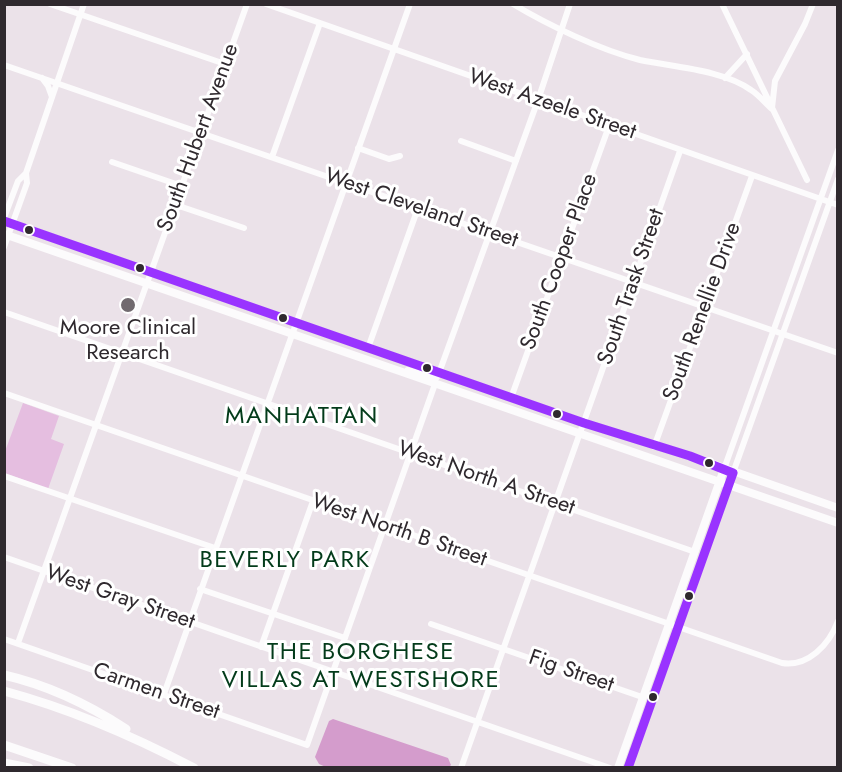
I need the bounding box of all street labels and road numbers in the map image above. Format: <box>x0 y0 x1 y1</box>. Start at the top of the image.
street label: South Hubert Avenue <box>153 40 245 236</box>
street label: West Azeele Street <box>465 64 639 146</box>
street label: West Cleveland Street <box>321 164 521 254</box>
street label: South Cooper Place <box>516 170 604 354</box>
street label: South Trask Street <box>593 206 671 368</box>
street label: South Renellie Drive <box>658 219 748 405</box>
street label: West North A Street <box>394 436 578 522</box>
street label: West North B Street <box>308 489 490 573</box>
street label: West Gray Street <box>42 560 198 636</box>
street label: Fig Street <box>525 645 617 699</box>
street label: Carmen Street <box>89 658 223 726</box>

